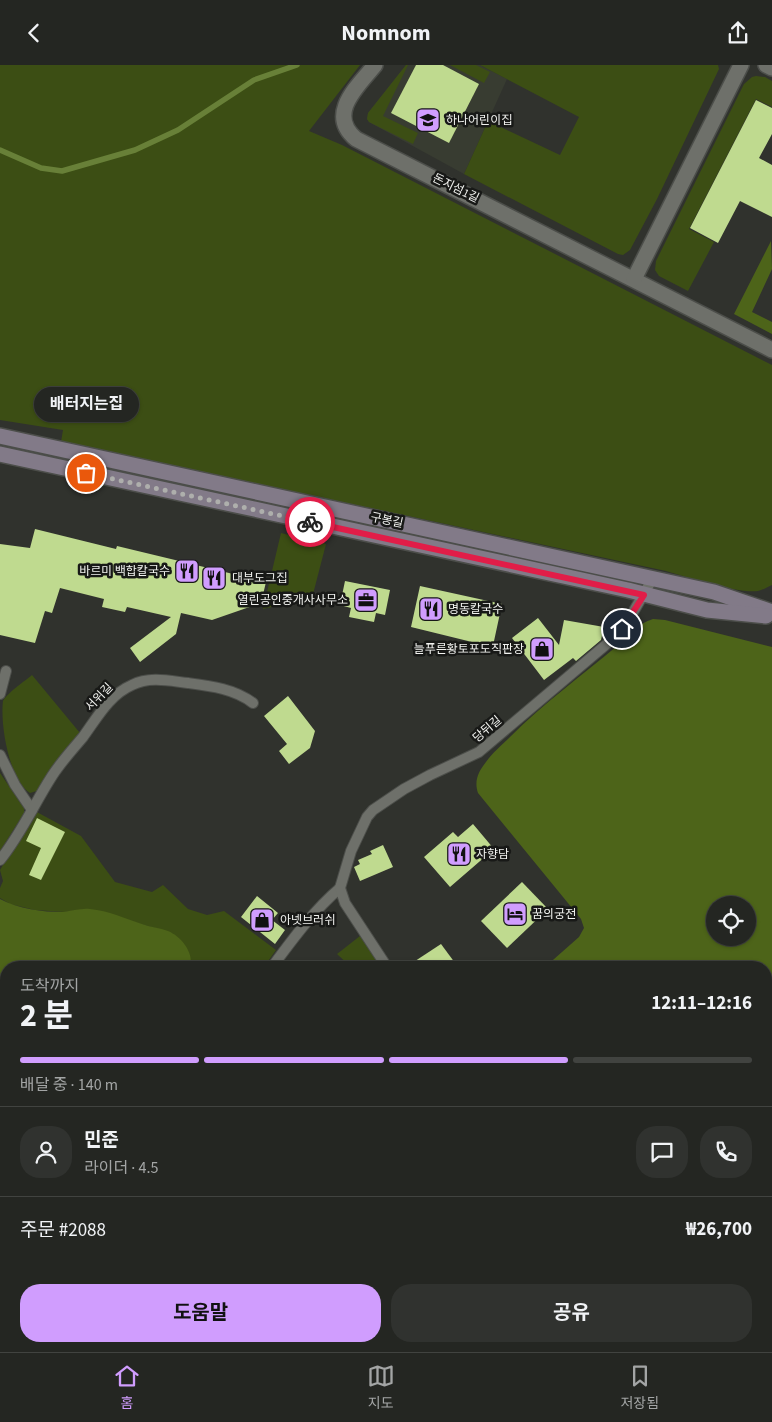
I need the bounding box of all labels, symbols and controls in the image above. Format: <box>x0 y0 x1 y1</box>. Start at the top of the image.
text: Nomnom <box>341 17 431 49</box>
icon: back <box>20 19 48 47</box>
icon: share <box>724 19 752 47</box>
school or university icon: 하나어린이집 <box>415 107 441 133</box>
place label: 하나어린이집 <box>446 112 512 129</box>
street label: 돈지섬1길 <box>430 170 482 207</box>
callout: 배터지는집 <box>34 388 138 423</box>
text: 배터지는집 <box>50 393 123 415</box>
pin <box>65 452 107 494</box>
icon: bag <box>72 459 100 487</box>
courier <box>285 497 335 547</box>
icon: bike <box>296 508 324 536</box>
street label: 구봉길 <box>369 509 405 532</box>
restaurant icon: 바르미 백합칼국수 <box>174 558 200 584</box>
place label: 바르미 백합칼국수 <box>79 563 170 580</box>
restaurant icon: 대부도그집 <box>201 565 227 591</box>
place label: 대부도그집 <box>232 570 287 587</box>
office icon: 열린공인중개사사무소 <box>353 587 379 613</box>
place label: 열린공인중개사사무소 <box>238 592 348 609</box>
restaurant icon: 명동칼국수 <box>418 596 444 622</box>
place label: 명동칼국수 <box>448 601 503 618</box>
pin <box>601 608 643 650</box>
icon: home <box>608 615 636 643</box>
shop icon: 늘푸른황토포도직판장 <box>529 636 555 662</box>
place label: 늘푸른황토포도직판장 <box>414 641 524 658</box>
street label: 서위길 <box>82 680 117 715</box>
street label: 당뒤길 <box>469 712 505 747</box>
restaurant icon: 자향담 <box>446 841 472 867</box>
place label: 자향담 <box>476 846 509 863</box>
map controls <box>706 896 756 946</box>
button: locate <box>706 896 756 946</box>
hotel icon: 꿈의궁전 <box>502 901 528 927</box>
place label: 꿈의궁전 <box>532 906 576 923</box>
shop icon: 아넷브러쉬 <box>249 907 275 933</box>
place label: 아넷브러쉬 <box>280 912 335 929</box>
text: 도착까지 <box>20 975 79 997</box>
text: 12:11–12:16 <box>651 990 752 1017</box>
text: 2 분 <box>20 993 73 1039</box>
text: 배달 중 · 140 m <box>20 1074 118 1096</box>
button: person <box>20 1126 72 1178</box>
button: chat <box>636 1126 688 1178</box>
button: phone <box>700 1126 752 1178</box>
text: 민준 <box>84 1127 119 1154</box>
text: 라이더 · 4.5 <box>84 1157 158 1179</box>
text: ₩26,700 <box>686 1216 752 1243</box>
text: 주문 #2088 <box>20 1217 106 1244</box>
button: 도움말 <box>20 1284 381 1342</box>
button: 공유 <box>391 1284 752 1342</box>
tab: 홈 <box>113 1362 141 1414</box>
tab: 지도 <box>367 1362 395 1414</box>
tab: 저장됨 <box>620 1362 659 1414</box>

